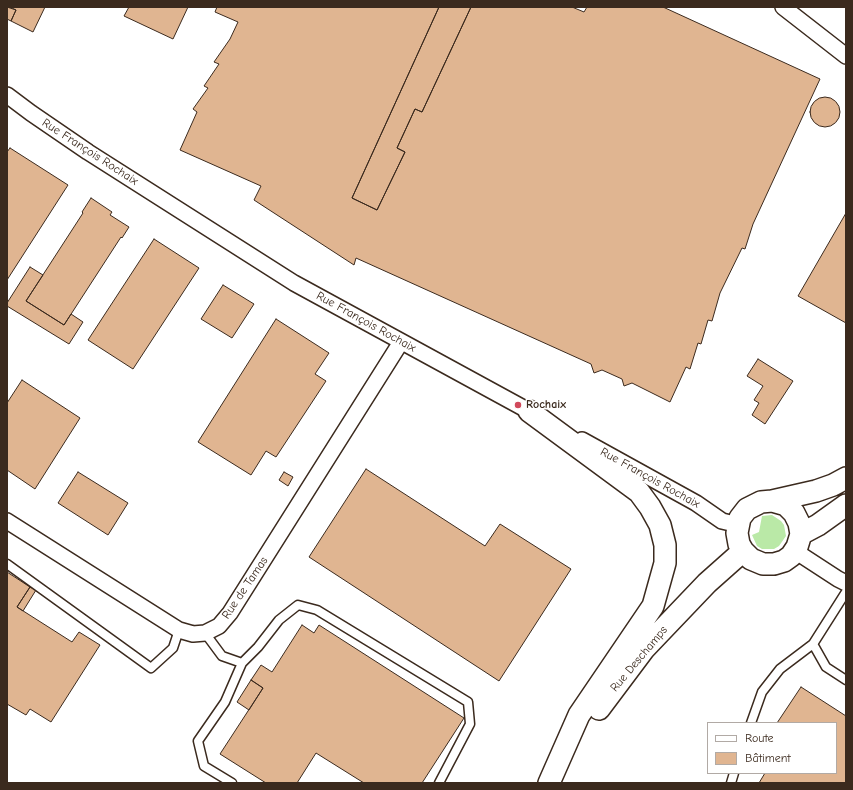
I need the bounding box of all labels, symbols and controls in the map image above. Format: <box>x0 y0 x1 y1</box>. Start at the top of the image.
street label: Rue François Rochaix <box>39 116 141 188</box>
street label: Rue François Rochaix <box>314 289 418 355</box>
place label: Rochaix <box>526 398 566 412</box>
marker: Rochaix <box>513 400 523 410</box>
street label: Rue François Rochaix <box>598 445 702 511</box>
street label: Rue de Tamas <box>219 554 271 622</box>
street label: Rue Deschamps <box>607 623 671 695</box>
legend <box>707 722 837 774</box>
text: Route <box>745 731 774 745</box>
text: Bâtiment <box>745 751 791 765</box>

